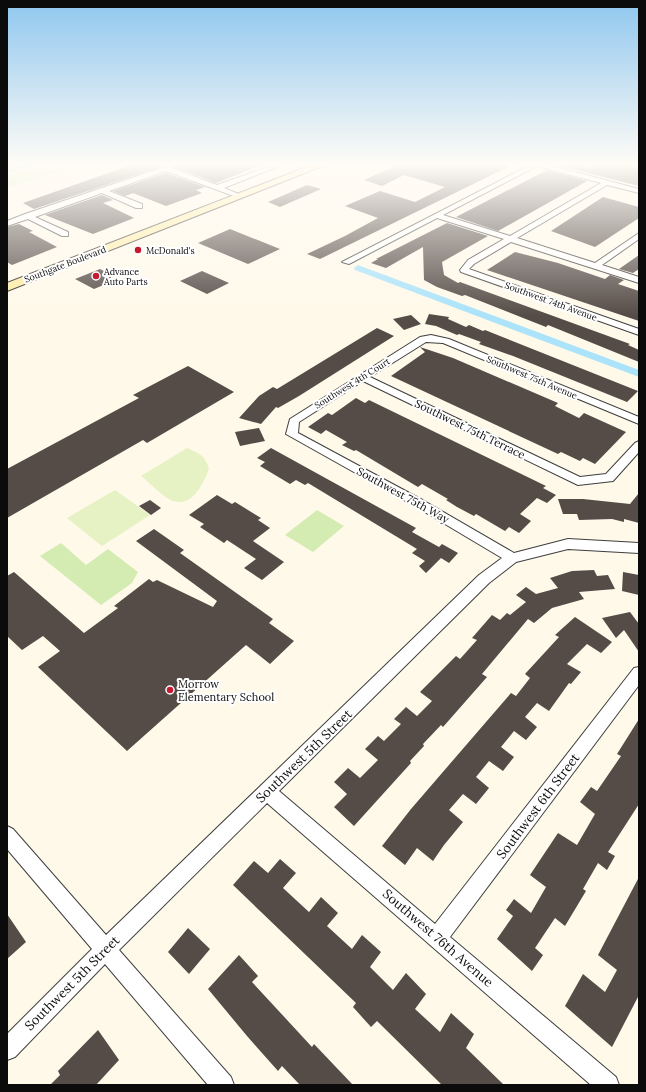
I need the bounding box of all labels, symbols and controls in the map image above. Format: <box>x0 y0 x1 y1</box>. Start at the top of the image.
street label: Southgate Boulevard <box>23 243 108 285</box>
marker: McDonald's <box>133 245 143 255</box>
place label: McDonald's <box>146 245 195 256</box>
place label: Advance Auto Parts <box>103 266 148 287</box>
marker: Advance Auto Parts <box>91 271 101 281</box>
street label: Southwest 74th Avenue <box>503 279 599 323</box>
street label: Southwest 75th Avenue <box>485 353 579 401</box>
street label: Southwest 4th Court <box>312 355 392 411</box>
street label: Southwest 75th Terrace <box>413 396 528 462</box>
street label: Southwest 75th Way <box>354 464 452 526</box>
place label: Morrow Elementary School <box>178 677 274 704</box>
marker: Morrow Elementary School <box>165 685 175 695</box>
street label: Southwest 5th Street <box>252 706 356 806</box>
street label: Southwest 6th Street <box>493 750 583 862</box>
street label: Southwest 76th Avenue <box>379 885 497 991</box>
street label: Southwest 5th Street <box>21 932 123 1034</box>

